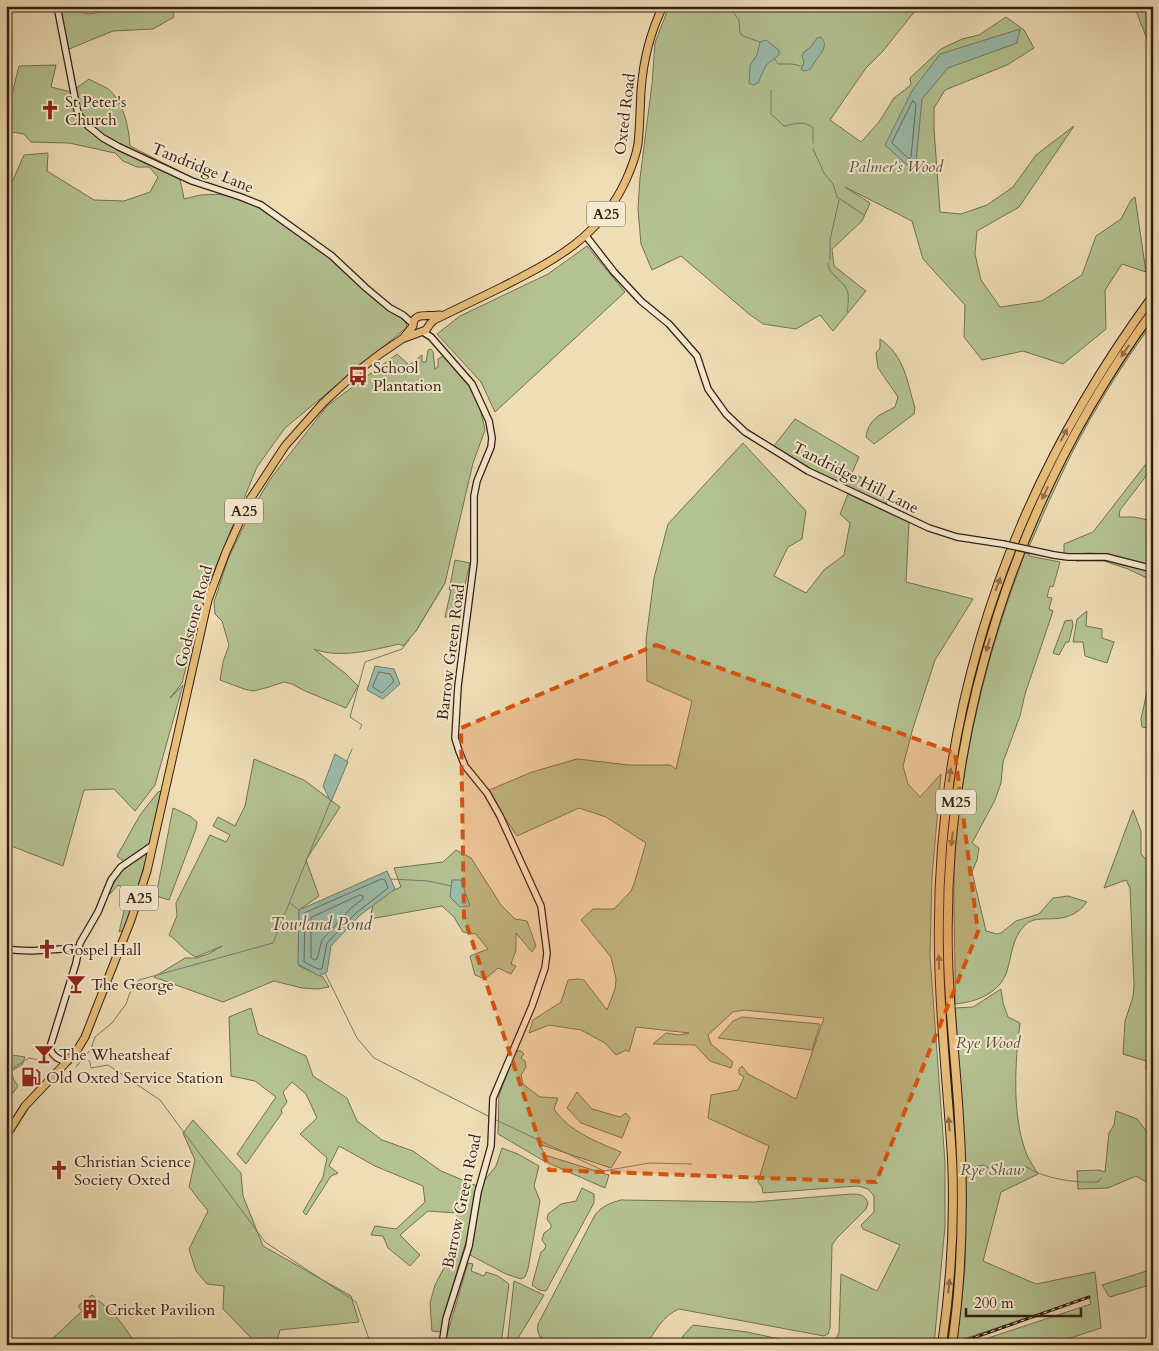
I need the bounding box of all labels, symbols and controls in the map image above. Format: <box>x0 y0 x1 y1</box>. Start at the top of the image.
street label: Oxted Road <box>609 72 641 156</box>
place label: St Peter's Church <box>65 91 126 131</box>
church icon: St Peter's Church <box>39 99 61 121</box>
street label: Tandridge Lane <box>148 137 257 198</box>
park label: Palmer's Wood <box>849 156 944 178</box>
road number: A25 <box>587 202 625 226</box>
one-way arrow <box>1120 345 1130 358</box>
place label: School Plantation <box>373 357 442 397</box>
bus stop icon: School Plantation <box>347 365 369 387</box>
one-way arrow <box>1060 428 1068 442</box>
street label: Tandridge Hill Lane <box>789 437 922 519</box>
one-way arrow <box>1041 486 1049 500</box>
road number: A25 <box>225 498 263 524</box>
street label: Godstone Road <box>170 562 218 670</box>
one-way arrow <box>995 576 1002 591</box>
street label: Barrow Green Road <box>432 582 470 721</box>
one-way arrow <box>984 637 992 652</box>
one-way arrow <box>947 767 955 783</box>
road number: M25 <box>936 790 976 814</box>
one-way arrow <box>948 831 956 847</box>
road number: A25 <box>120 886 158 910</box>
water label: Towland Pond <box>270 912 373 937</box>
church icon: Gospel Hall <box>36 938 58 960</box>
place label: Gospel Hall <box>62 939 141 961</box>
one-way arrow <box>935 953 943 969</box>
bar icon: The George <box>65 973 87 995</box>
place label: The George <box>91 974 174 996</box>
park label: Rye Wood <box>956 1032 1022 1054</box>
bar icon: The Wheatsheaf <box>33 1043 55 1065</box>
place label: The Wheatsheaf <box>59 1044 173 1066</box>
fuel station icon: Old Oxted Service Station <box>20 1066 42 1088</box>
place label: Old Oxted Service Station <box>46 1067 223 1089</box>
one-way arrow <box>945 1116 953 1132</box>
street label: Barrow Green Road <box>437 1132 487 1270</box>
place label: Christian Science Society Oxted <box>74 1151 191 1191</box>
church icon: Christian Science Society Oxted <box>48 1159 70 1181</box>
park label: Rye Shaw <box>960 1159 1025 1181</box>
one-way arrow <box>945 1278 953 1294</box>
scale bar <box>966 1286 1082 1318</box>
text: 200 m <box>974 1293 1014 1313</box>
building icon: Cricket Pavilion <box>79 1298 101 1320</box>
place label: Cricket Pavilion <box>105 1299 215 1321</box>

